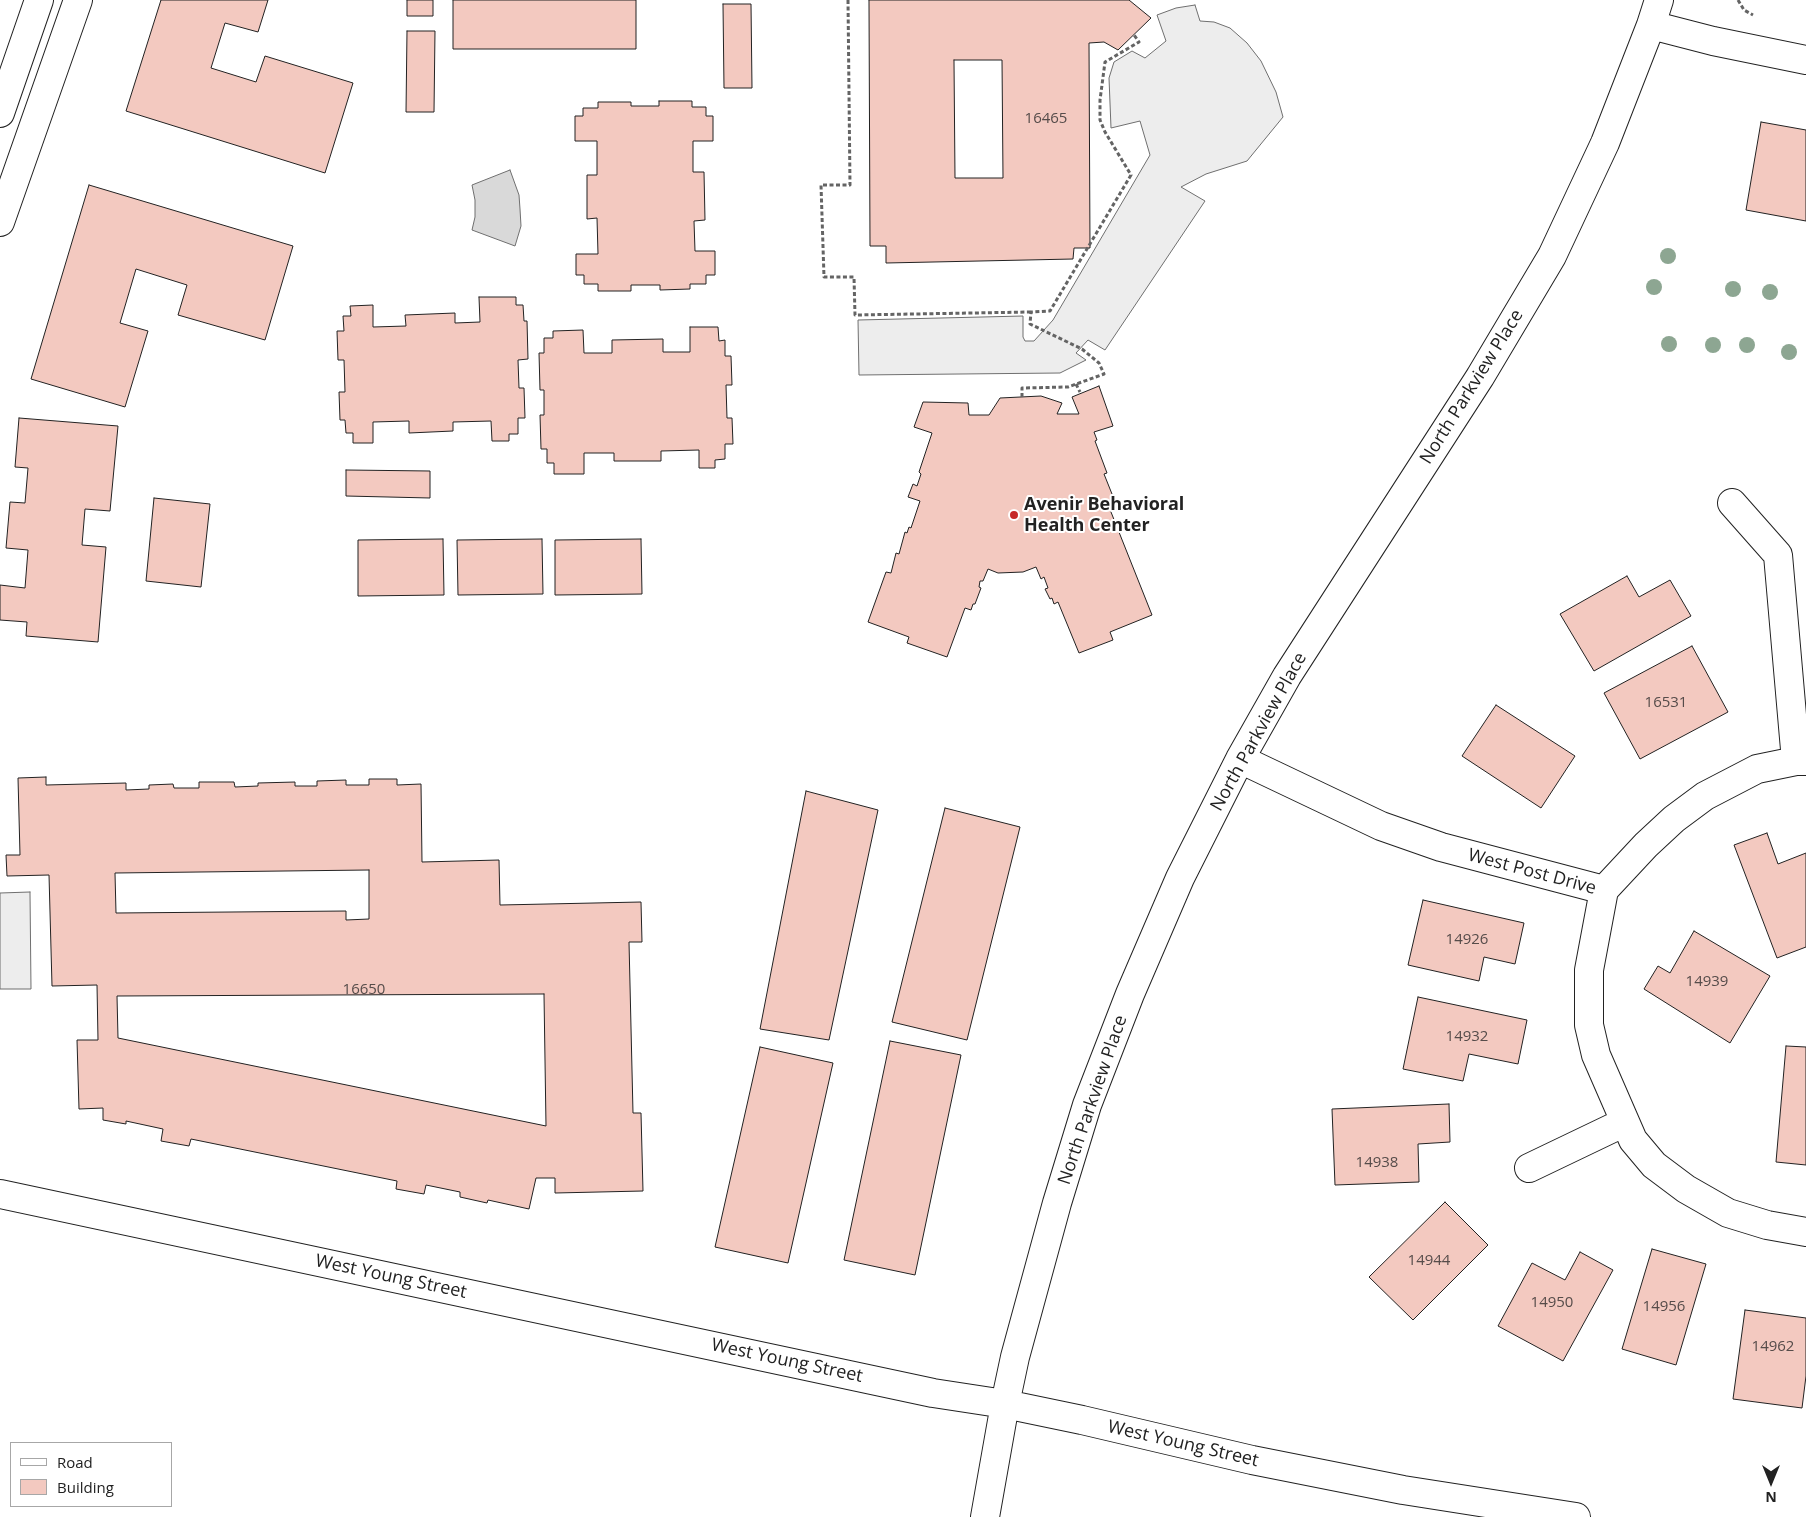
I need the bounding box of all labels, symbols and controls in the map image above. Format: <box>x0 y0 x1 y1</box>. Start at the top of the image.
house number: 16465 <box>1025 110 1067 128</box>
street label: North Parkview Place <box>1416 306 1528 468</box>
place label: Avenir Behavioral Health Center <box>1024 494 1184 536</box>
marker: Avenir Behavioral Health Center <box>1008 509 1020 521</box>
street label: North Parkview Place <box>1206 649 1312 815</box>
house number: 16531 <box>1645 694 1687 712</box>
street label: West Post Drive <box>1466 845 1598 899</box>
house number: 14926 <box>1446 931 1488 949</box>
house number: 14939 <box>1686 973 1728 991</box>
house number: 16650 <box>343 981 385 999</box>
street label: North Parkview Place <box>1054 1012 1132 1188</box>
house number: 14932 <box>1446 1028 1488 1046</box>
house number: 14938 <box>1356 1154 1398 1172</box>
street label: West Young Street <box>313 1250 469 1304</box>
house number: 14944 <box>1408 1252 1450 1270</box>
house number: 14950 <box>1531 1294 1573 1312</box>
house number: 14956 <box>1643 1298 1685 1316</box>
street label: West Young Street <box>709 1334 865 1388</box>
house number: 14962 <box>1752 1338 1794 1356</box>
street label: West Young Street <box>1106 1416 1260 1472</box>
legend <box>10 1442 172 1507</box>
text: Road <box>57 1452 93 1472</box>
north arrow <box>1746 1457 1796 1507</box>
text: Building <box>57 1477 114 1497</box>
text: N <box>1765 1488 1777 1507</box>

